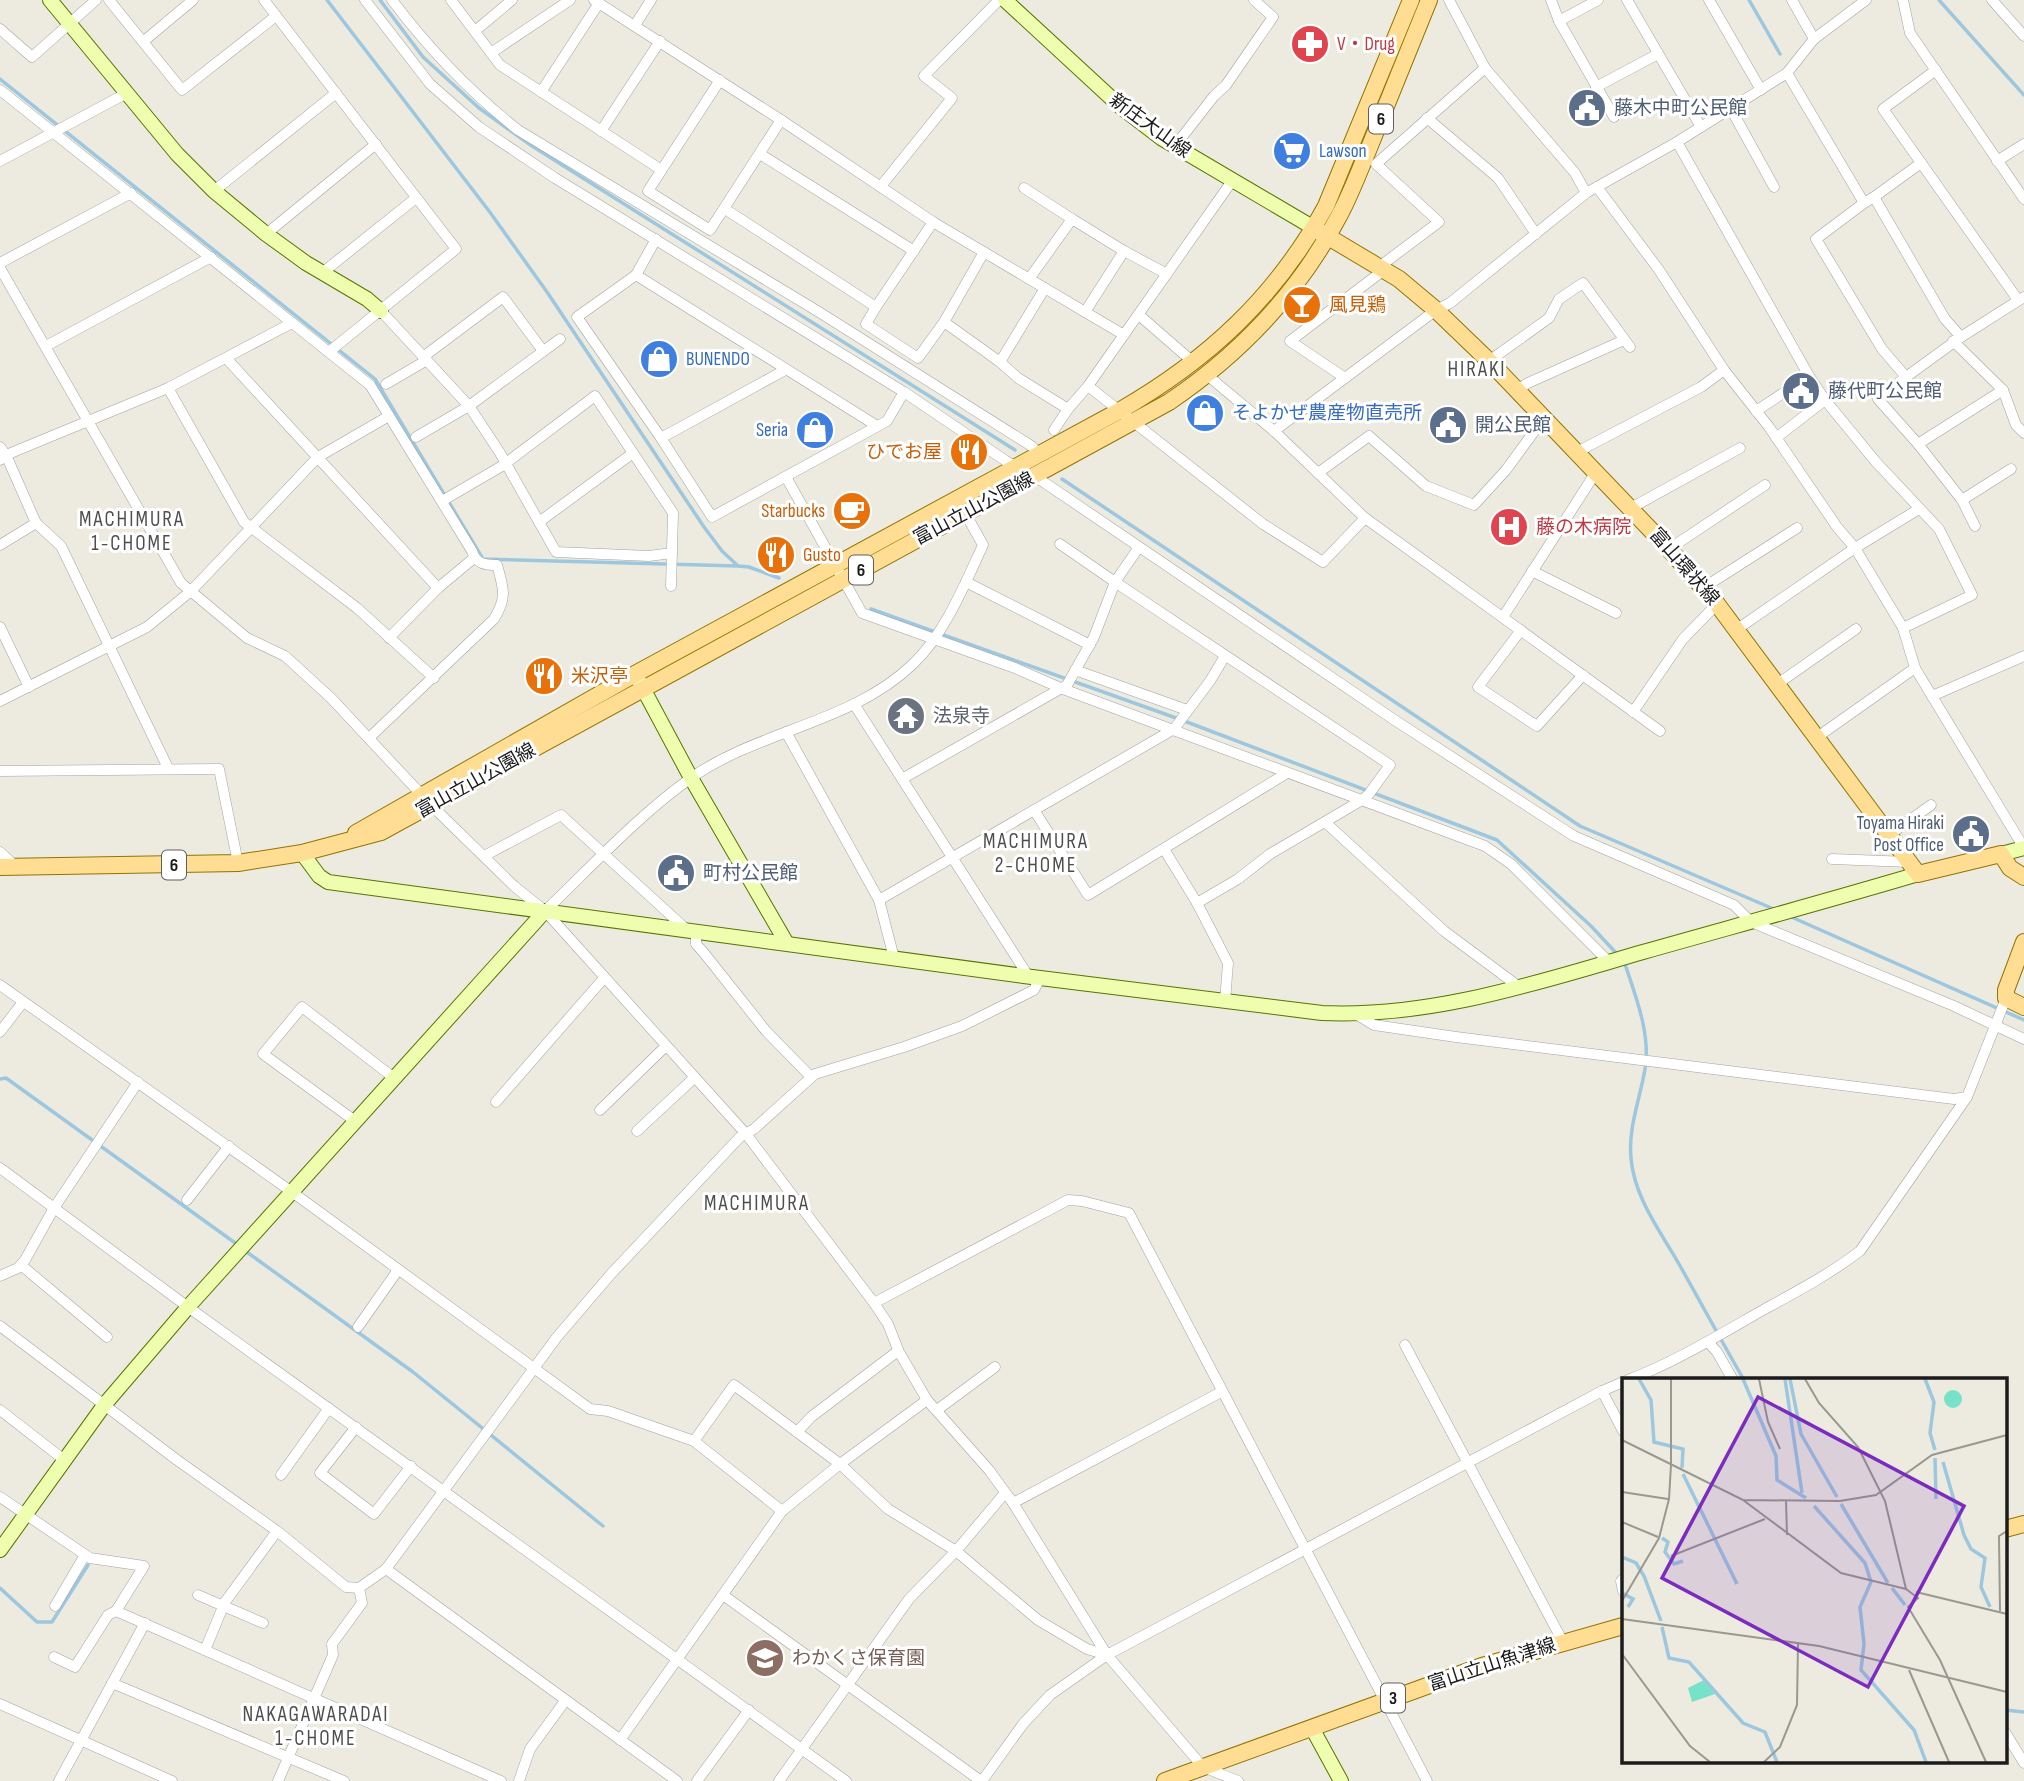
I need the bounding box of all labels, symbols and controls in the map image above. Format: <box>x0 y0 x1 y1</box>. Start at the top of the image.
pharmacy icon: V・Drug <box>1289 23 1331 65</box>
place label: V・Drug <box>1337 33 1395 56</box>
public building icon: 藤木中町公民館 <box>1566 87 1608 129</box>
street label: 新庄大山線 <box>1105 89 1195 163</box>
place label: 藤木中町公民館 <box>1614 97 1747 120</box>
road number: 6 <box>1369 104 1393 134</box>
supermarket icon: Lawson <box>1271 130 1313 172</box>
place label: Lawson <box>1319 140 1367 163</box>
bar icon: 風見鶏 <box>1281 284 1323 326</box>
place label: 風見鶏 <box>1329 294 1386 317</box>
shop icon: BUNENDO <box>638 338 680 380</box>
place label: BUNENDO <box>686 348 750 371</box>
district label: HIRAKI <box>1447 357 1507 382</box>
public building icon: 藤代町公民館 <box>1780 370 1822 412</box>
place label: 藤代町公民館 <box>1828 380 1942 403</box>
shop icon: そよかぜ農産物直売所 <box>1184 392 1226 434</box>
place label: そよかぜ農産物直売所 <box>1232 402 1422 425</box>
public building icon: 開公民館 <box>1427 404 1469 446</box>
shop icon: Seria <box>794 409 836 451</box>
place label: 開公民館 <box>1475 414 1551 437</box>
place label: Seria <box>756 419 788 442</box>
restaurant icon: ひでお屋 <box>948 431 990 473</box>
place label: ひでお屋 <box>866 441 942 464</box>
street label: 富山立山公園線 <box>910 468 1038 550</box>
cafe icon: Starbucks <box>831 490 873 532</box>
place label: Starbucks <box>761 500 825 523</box>
hospital icon: 藤の木病院 <box>1488 506 1530 548</box>
district label: MACHIMURA 1-CHOME <box>79 507 185 556</box>
place label: 藤の木病院 <box>1536 516 1631 539</box>
street label: 富山環状線 <box>1644 524 1724 610</box>
restaurant icon: Gusto <box>755 534 797 576</box>
place label: Gusto <box>803 544 841 567</box>
road number: 6 <box>849 556 873 584</box>
restaurant icon: 米沢亭 <box>523 655 565 697</box>
place label: 米沢亭 <box>571 665 628 688</box>
temple icon: 法泉寺 <box>885 695 927 737</box>
place label: 法泉寺 <box>933 705 990 728</box>
street label: 富山立山公園線 <box>412 739 540 823</box>
place label: Toyama Hiraki Post Office <box>1856 812 1944 857</box>
public building icon: Toyama Hiraki Post Office <box>1950 813 1992 855</box>
district label: MACHIMURA 2-CHOME <box>983 829 1089 878</box>
road number: 6 <box>162 850 186 880</box>
public building icon: 町村公民館 <box>655 852 697 894</box>
place label: 町村公民館 <box>703 862 798 885</box>
district label: MACHIMURA <box>704 1191 810 1216</box>
inset map <box>1622 1378 2007 1764</box>
street label: 富山立山魚津線 <box>1425 1634 1559 1696</box>
school or university icon: わかくさ保育園 <box>744 1637 786 1679</box>
place label: わかくさ保育園 <box>792 1647 925 1670</box>
road number: 3 <box>1381 1684 1405 1713</box>
district label: NAKAGAWARADAI 1-CHOME <box>242 1702 390 1751</box>

